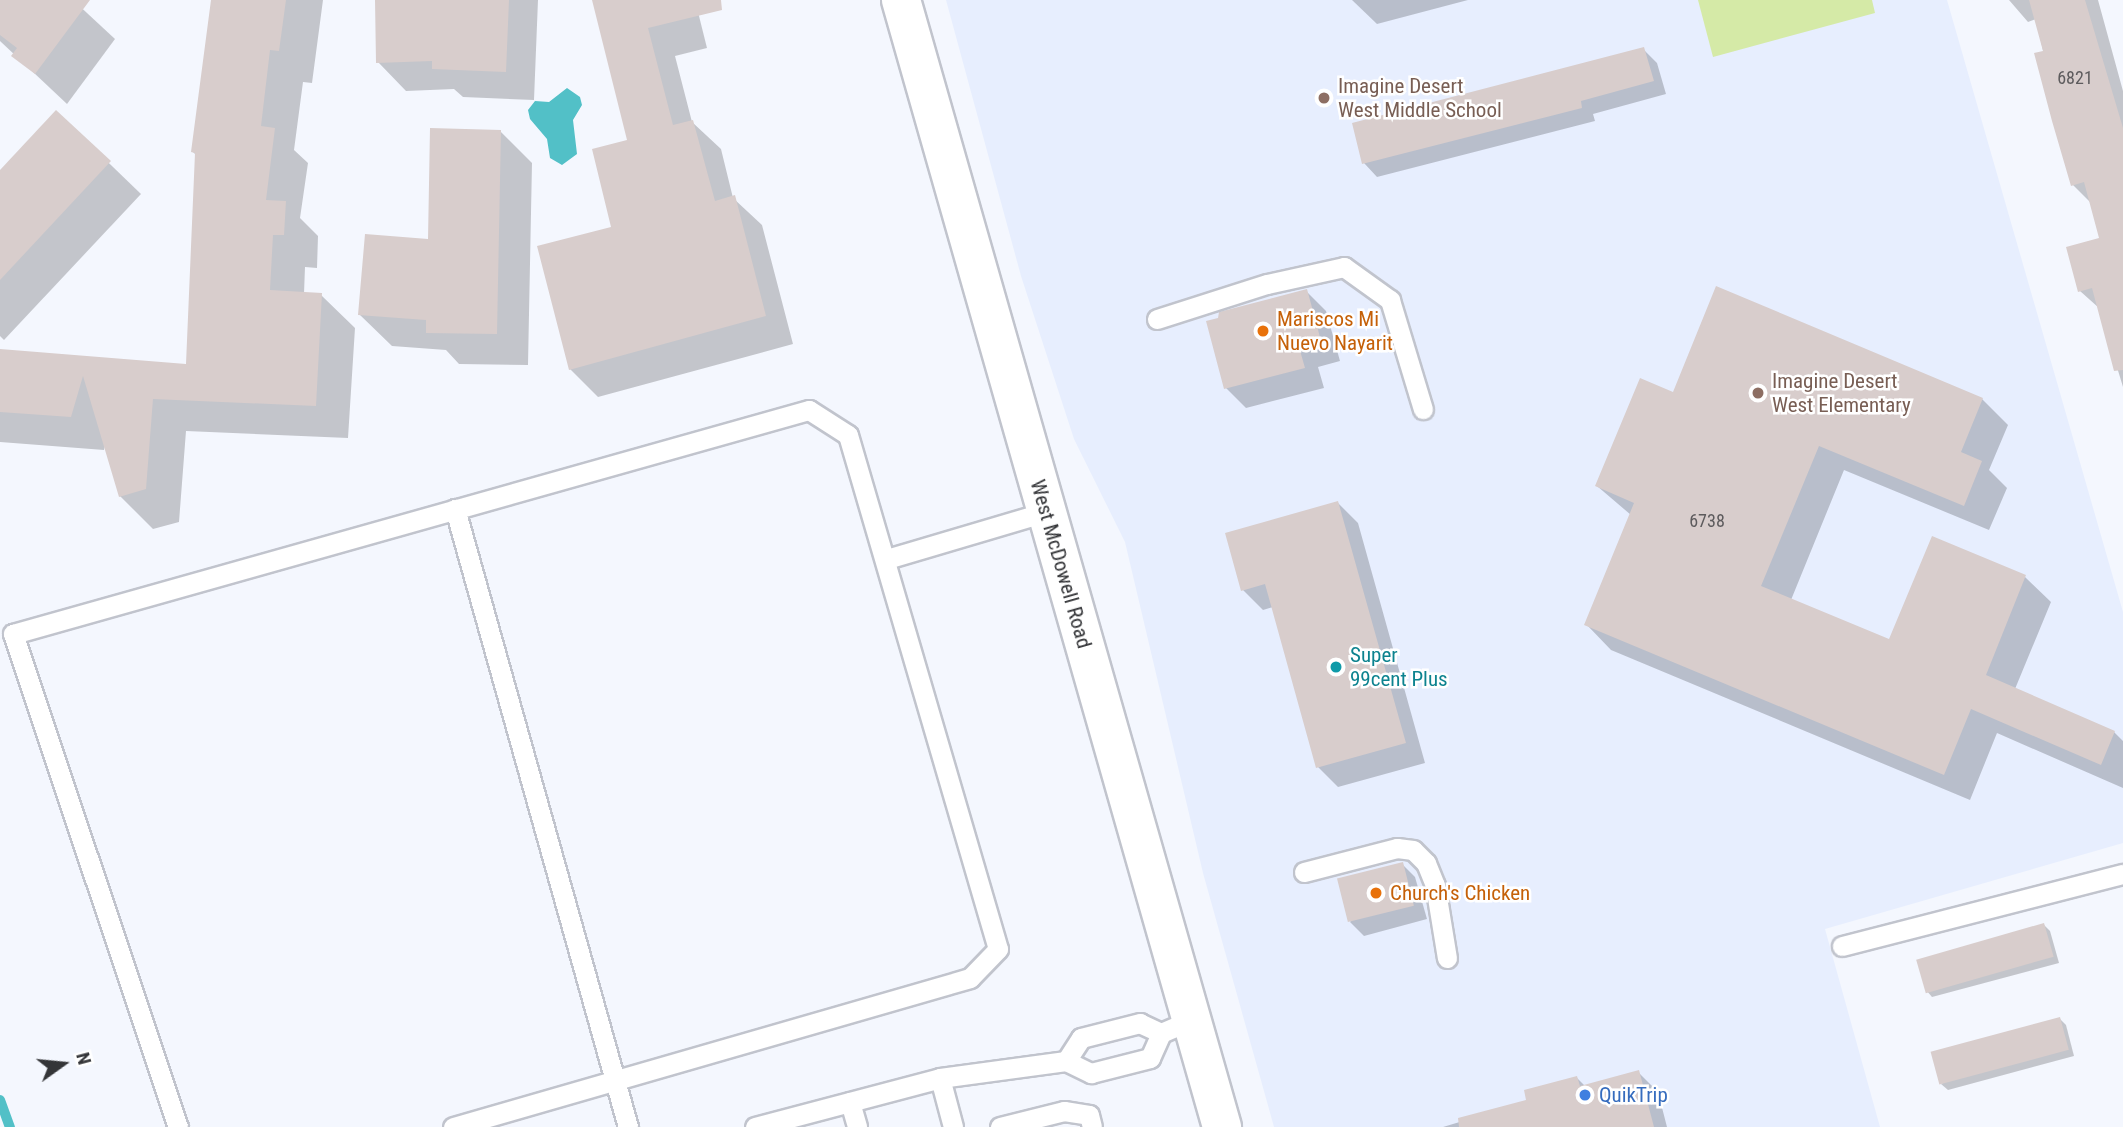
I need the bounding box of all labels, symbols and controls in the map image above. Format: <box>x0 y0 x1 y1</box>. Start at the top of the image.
house number: 6821 <box>2057 67 2093 89</box>
place label: Imagine Desert West Middle School <box>1338 73 1502 123</box>
marker: Imagine Desert West Middle School <box>1316 90 1332 106</box>
place label: Mariscos Mi Nuevo Nayarit <box>1277 306 1393 356</box>
marker: Mariscos Mi Nuevo Nayarit <box>1255 323 1271 339</box>
place label: Imagine Desert West Elementary <box>1772 368 1911 418</box>
marker: Imagine Desert West Elementary <box>1750 385 1766 401</box>
street label: West McDowell Road <box>1025 477 1097 651</box>
house number: 6738 <box>1689 510 1725 532</box>
place label: Super 99cent Plus <box>1350 642 1448 692</box>
marker: Super 99cent Plus <box>1328 659 1344 675</box>
place label: Church's Chicken <box>1390 880 1530 906</box>
marker: Church's Chicken <box>1368 885 1384 901</box>
north arrow <box>28 1029 98 1099</box>
text: N <box>71 1050 96 1067</box>
place label: QuikTrip <box>1599 1082 1668 1108</box>
marker: QuikTrip <box>1577 1087 1593 1103</box>

